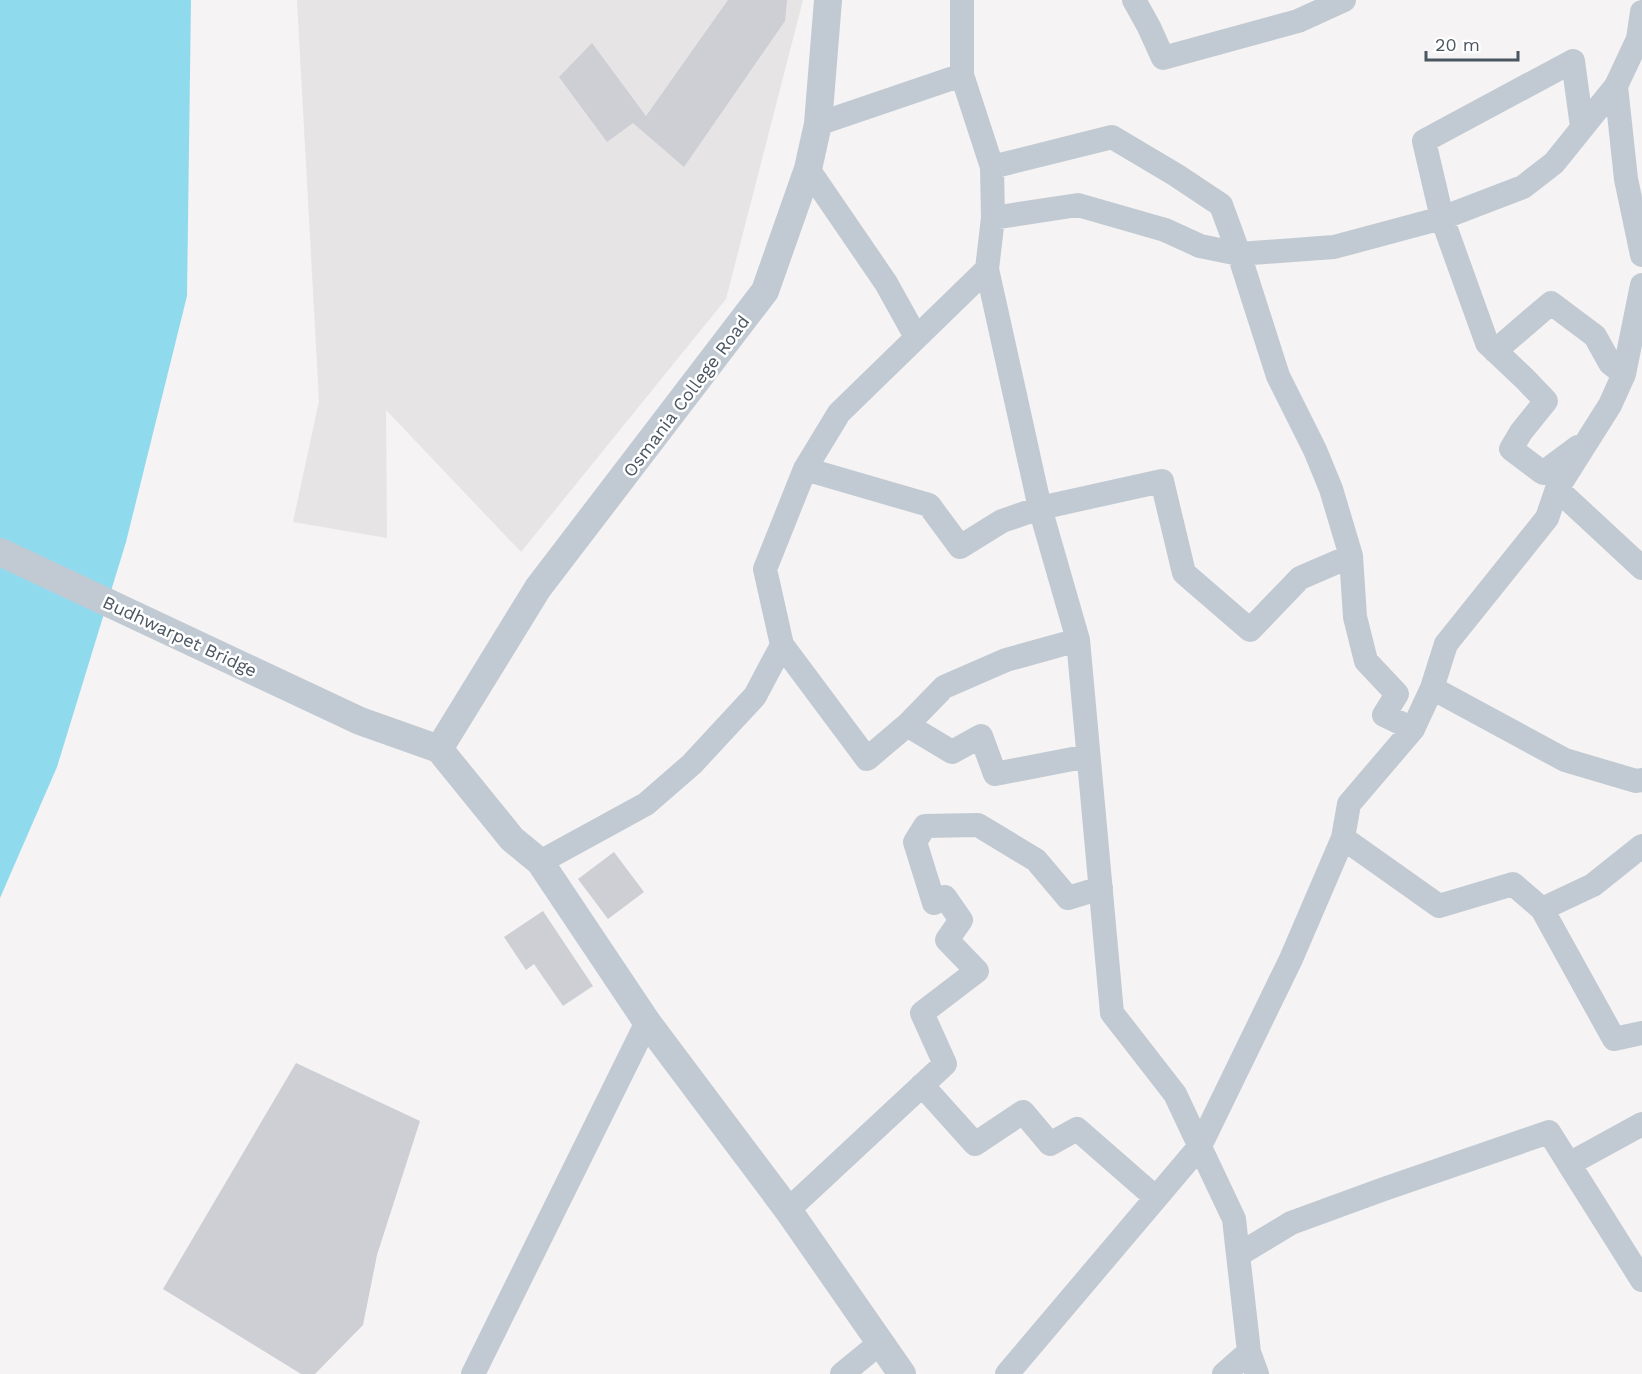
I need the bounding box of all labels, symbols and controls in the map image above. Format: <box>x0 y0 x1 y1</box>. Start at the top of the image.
scale bar <box>1426 24 1518 62</box>
text: 20 m <box>1435 34 1480 55</box>
street label: Osmania College Road <box>618 311 754 481</box>
street label: Budhwarpet Bridge <box>100 591 260 681</box>

